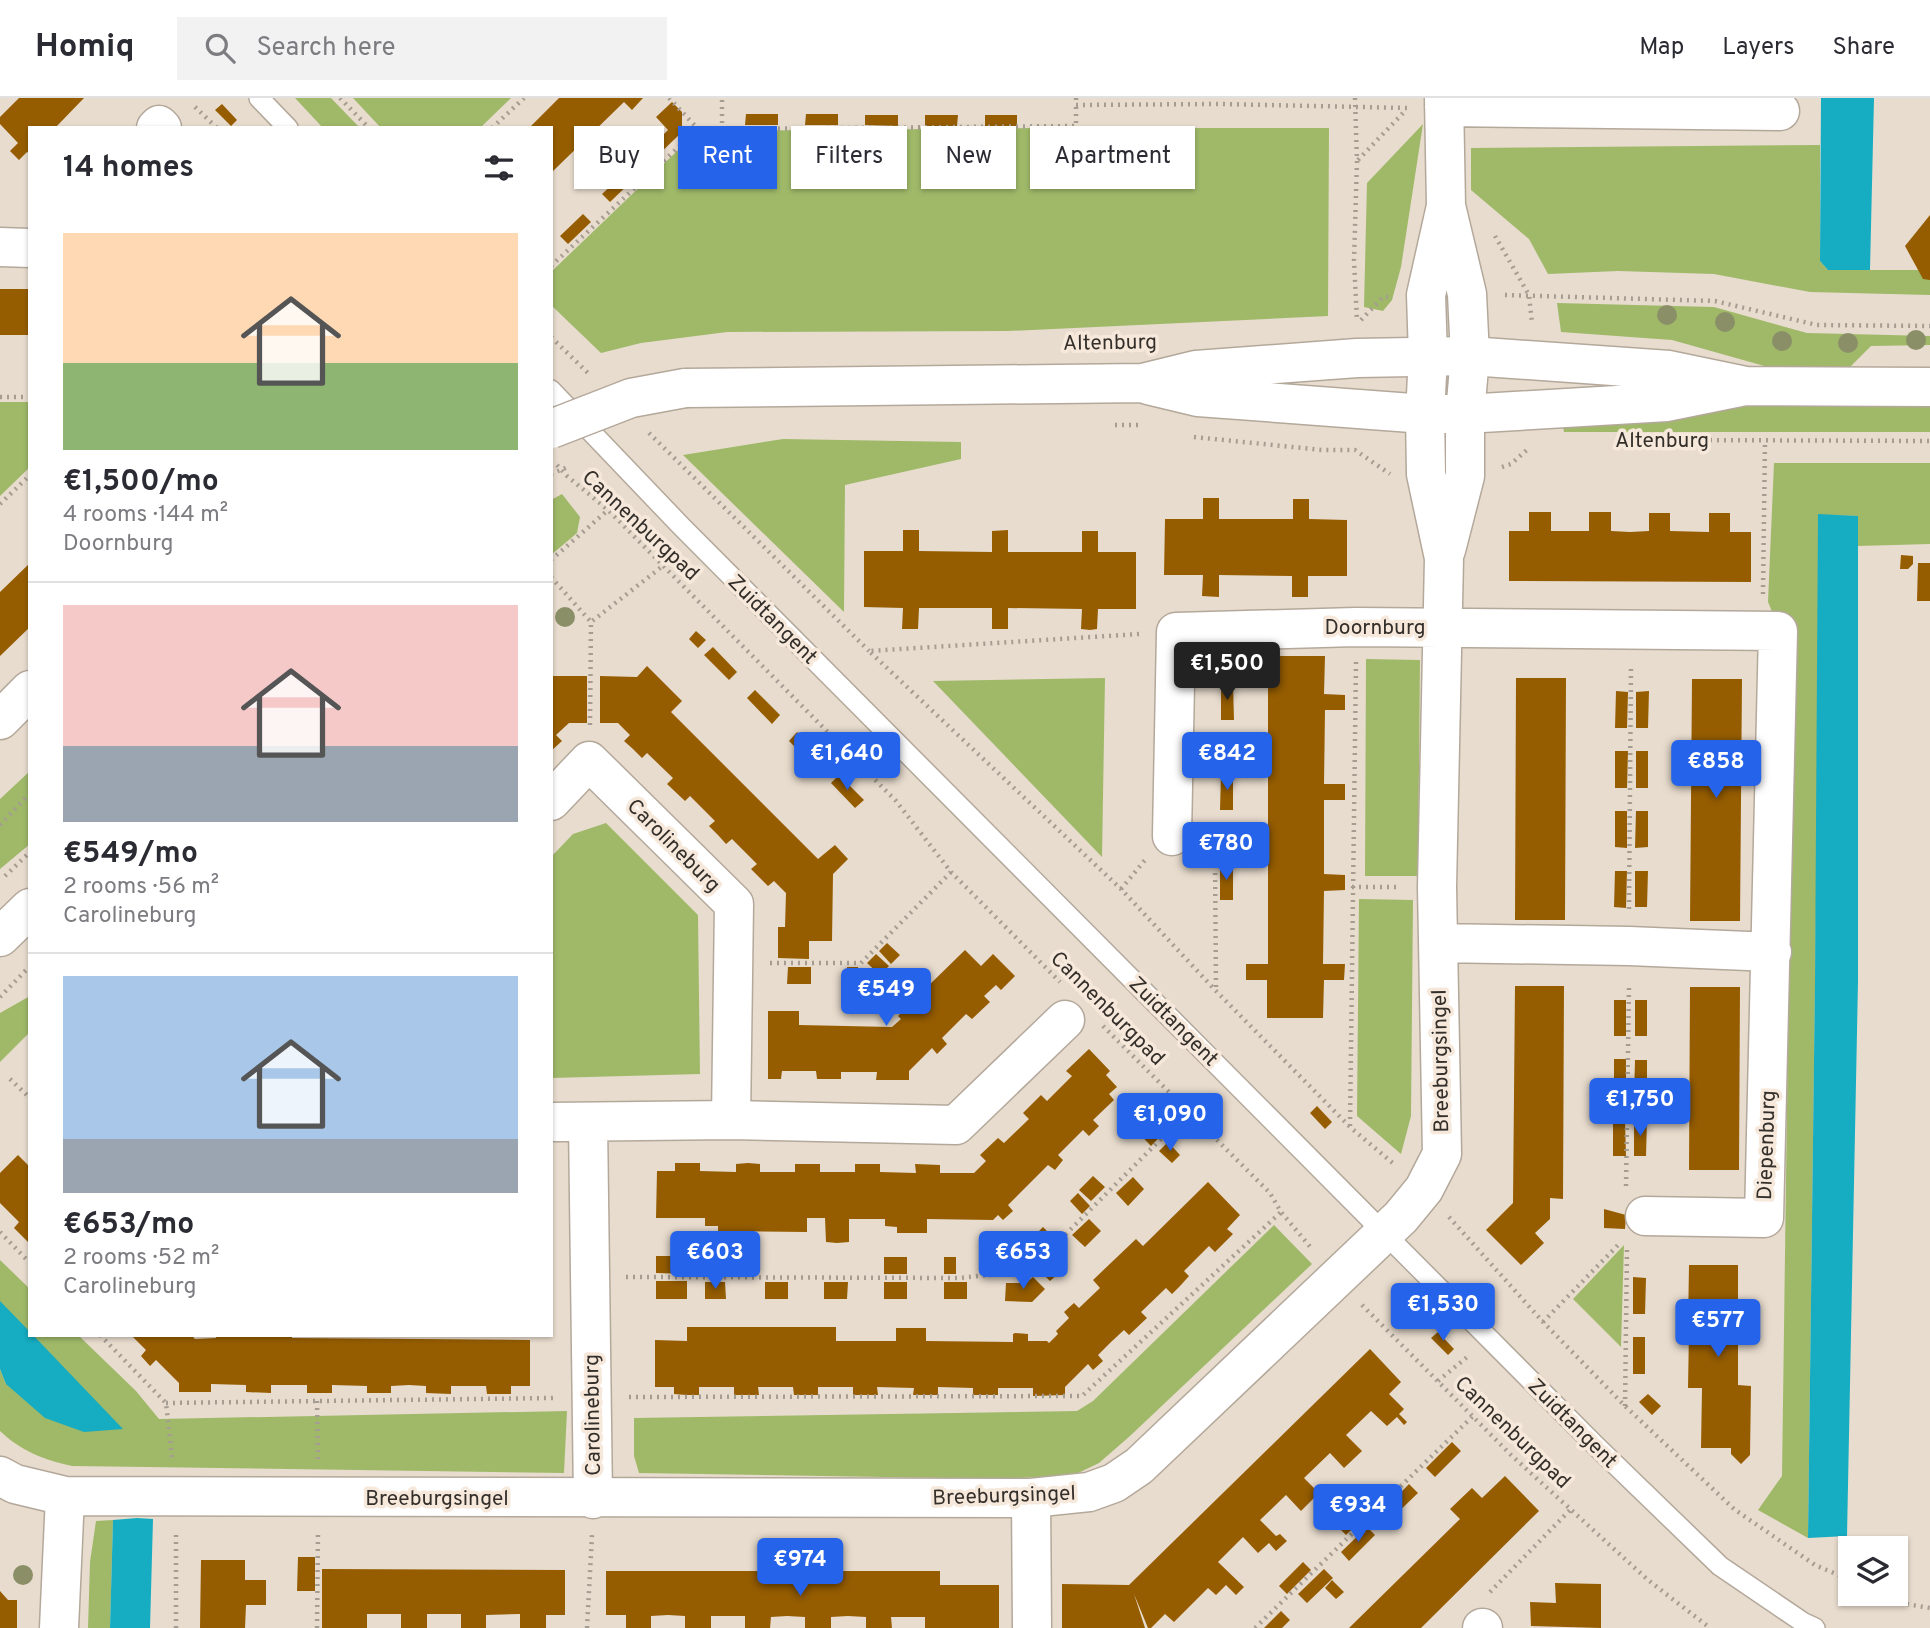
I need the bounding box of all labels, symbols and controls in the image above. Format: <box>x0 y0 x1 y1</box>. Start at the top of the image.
search box <box>177 17 667 80</box>
text: Homiq <box>35 27 135 69</box>
icon: search <box>201 29 239 67</box>
text: Search here <box>257 32 395 65</box>
text: Map <box>1639 33 1684 63</box>
text: Layers <box>1722 33 1794 63</box>
text: Share <box>1832 33 1895 63</box>
chip: Buy <box>574 126 664 189</box>
chip: Rent <box>678 126 777 189</box>
chip: Filters <box>791 126 907 189</box>
chip: New <box>921 126 1016 189</box>
chip: Apartment <box>1030 126 1195 189</box>
icon: filters <box>480 149 518 187</box>
text: 14 homes <box>63 150 194 187</box>
icon: home <box>228 278 354 404</box>
street label: Altenburg <box>1063 329 1157 358</box>
street label: Altenburg <box>1615 428 1709 455</box>
text: €1,500/mo <box>63 464 219 501</box>
street label: Cannenburgpad <box>575 465 704 588</box>
text: 4 rooms · 144 m² <box>63 501 228 530</box>
text: Doornburg <box>63 530 174 559</box>
street label: Zuidtangent <box>721 569 823 671</box>
street label: Doornburg <box>1325 615 1425 642</box>
pin: €1,500 <box>1170 642 1284 702</box>
icon: home <box>228 650 354 776</box>
text: €1,500 <box>1190 650 1264 679</box>
pin: €1,640 <box>790 732 904 792</box>
pin: €842 <box>1186 732 1268 792</box>
text: €1,640 <box>810 740 884 769</box>
text: €842 <box>1198 740 1256 769</box>
pin: €858 <box>1675 740 1757 800</box>
text: €858 <box>1687 748 1745 777</box>
street label: Carolineburg <box>620 793 726 899</box>
pin: €780 <box>1185 822 1267 882</box>
text: €780 <box>1198 830 1254 859</box>
text: €549/mo <box>63 836 198 873</box>
text: 2 rooms · 56 m² <box>63 873 219 902</box>
text: Carolineburg <box>63 902 196 931</box>
street label: Cannenburgpad <box>1044 946 1170 1072</box>
pin: €549 <box>845 968 927 1028</box>
street label: Zuidtangent <box>1122 971 1224 1073</box>
text: €549 <box>857 976 915 1005</box>
street label: Breeburgsingel <box>1427 989 1456 1133</box>
icon: home <box>228 1021 354 1147</box>
pin: €1,750 <box>1583 1079 1697 1138</box>
text: €1,750 <box>1605 1086 1675 1115</box>
street label: Diepenburg <box>1752 1090 1783 1200</box>
pin: €1,090 <box>1113 1094 1227 1153</box>
text: €1,090 <box>1133 1101 1207 1130</box>
text: €653/mo <box>63 1207 194 1244</box>
pin: €603 <box>674 1232 756 1291</box>
pin: €653 <box>982 1232 1064 1291</box>
text: €603 <box>686 1239 744 1268</box>
text: €653 <box>995 1239 1051 1268</box>
text: 2 rooms · 52 m² <box>63 1244 219 1273</box>
text: Carolineburg <box>63 1273 196 1302</box>
pin: €1,530 <box>1386 1284 1500 1343</box>
text: €1,530 <box>1407 1291 1479 1320</box>
pin: €577 <box>1677 1300 1759 1359</box>
text: €577 <box>1691 1307 1745 1336</box>
street label: Carolineburg <box>579 1354 608 1476</box>
street label: Cannenburgpad <box>1448 1371 1576 1495</box>
street label: Zuidtangent <box>1521 1373 1623 1475</box>
street label: Breeburgsingel <box>932 1481 1076 1512</box>
pin: €934 <box>1317 1484 1399 1544</box>
street label: Breeburgsingel <box>365 1486 509 1513</box>
text: €934 <box>1329 1492 1387 1521</box>
map controls <box>1838 1536 1908 1606</box>
button: layers <box>1838 1536 1908 1606</box>
pin: €974 <box>759 1538 841 1598</box>
text: €974 <box>773 1546 827 1575</box>

